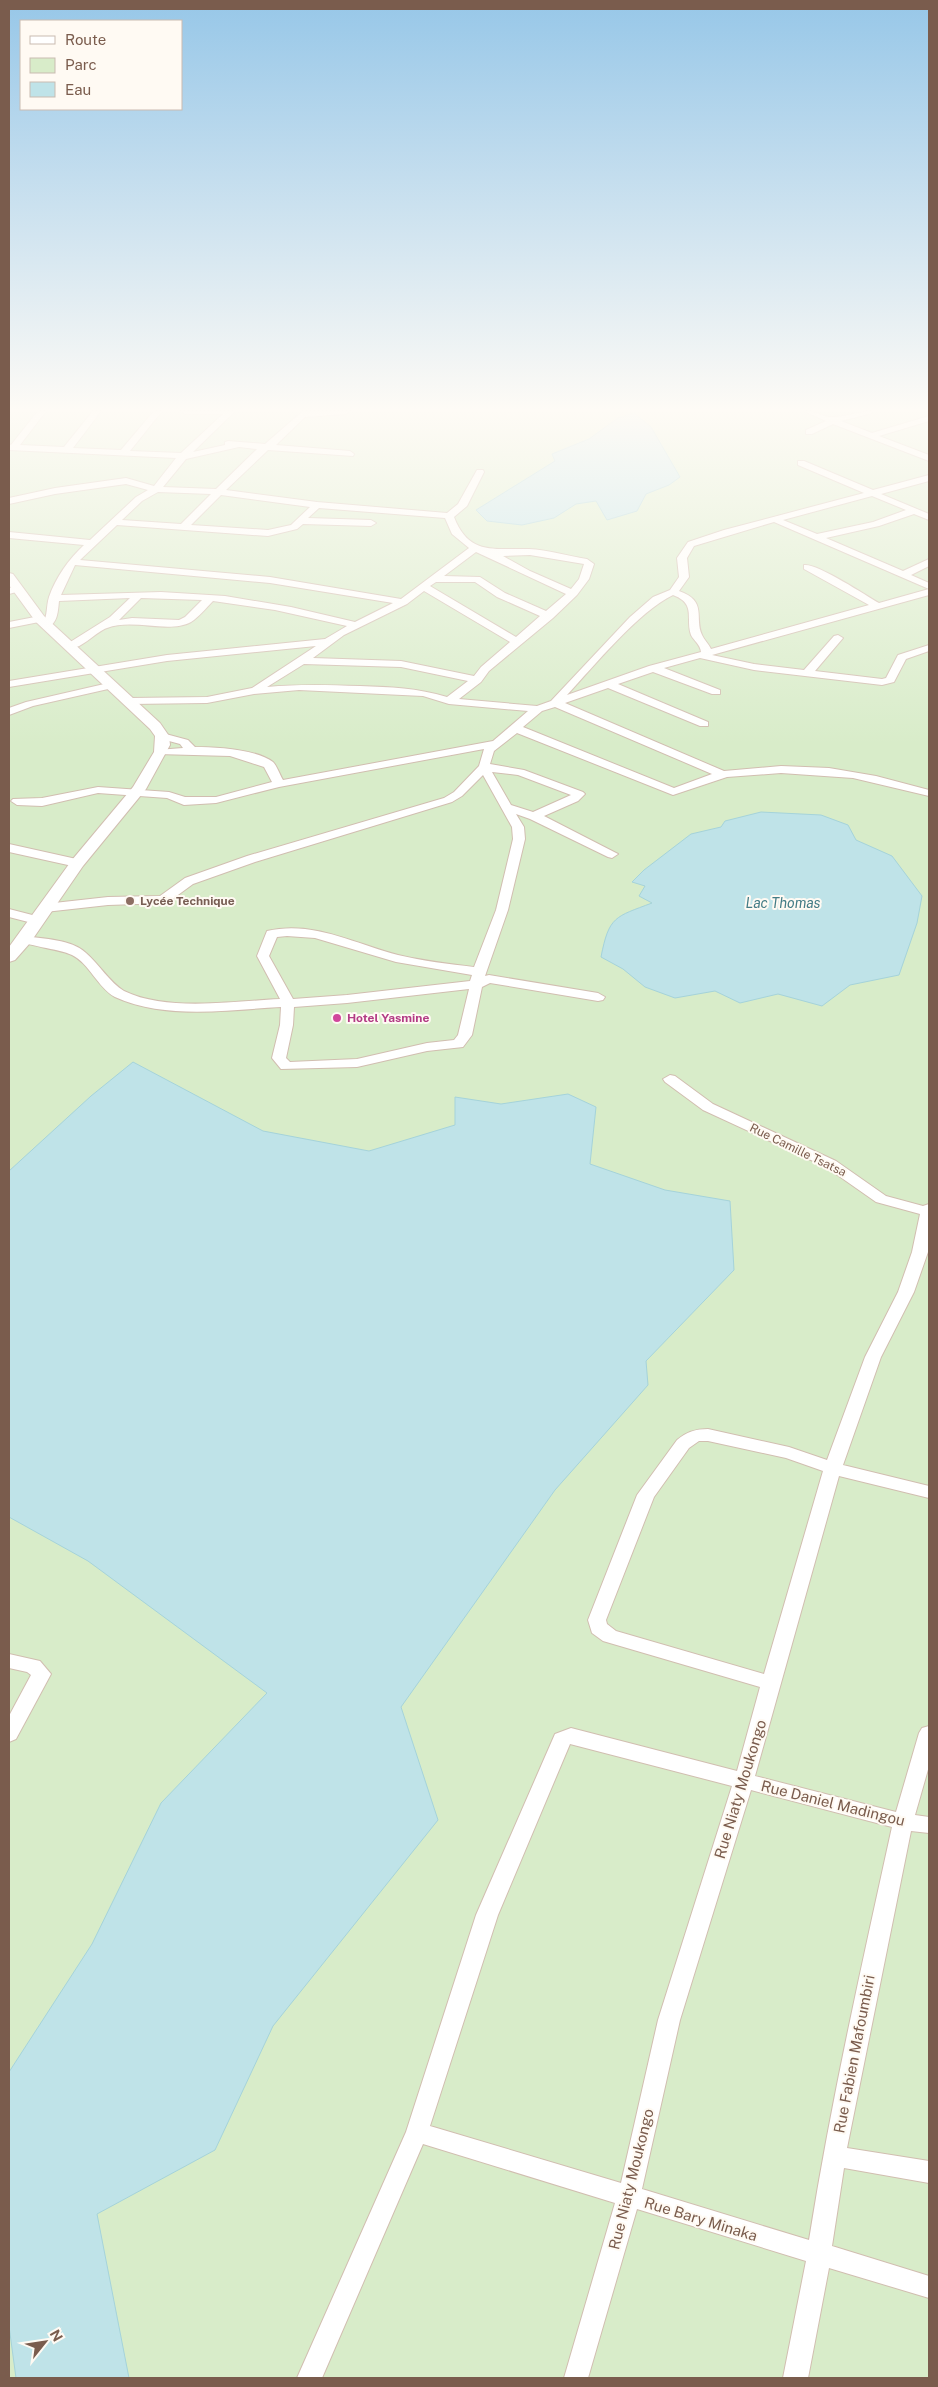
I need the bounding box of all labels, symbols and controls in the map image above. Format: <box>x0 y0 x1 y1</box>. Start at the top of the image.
legend <box>20 20 182 110</box>
text: Route <box>65 31 106 48</box>
text: Parc <box>65 56 97 73</box>
text: Eau <box>65 81 91 98</box>
place label: Lycée Technique <box>140 894 235 908</box>
marker: Lycée Technique <box>124 895 136 907</box>
water label: Lac Thomas <box>746 895 821 911</box>
place label: Hotel Yasmine <box>347 1011 429 1025</box>
marker: Hotel Yasmine <box>331 1012 343 1024</box>
street label: Rue Camille Tsatsa <box>748 1121 848 1179</box>
street label: Rue Niaty Moukongo <box>711 1717 769 1861</box>
street label: Rue Daniel Madingou <box>759 1777 907 1829</box>
street label: Rue Fabien Mafoumbiri <box>830 1973 878 2135</box>
street label: Rue Niaty Moukongo <box>605 2107 657 2251</box>
street label: Rue Bary Minaka <box>642 2194 760 2244</box>
north arrow <box>20 2317 70 2367</box>
text: N <box>47 2327 66 2344</box>

